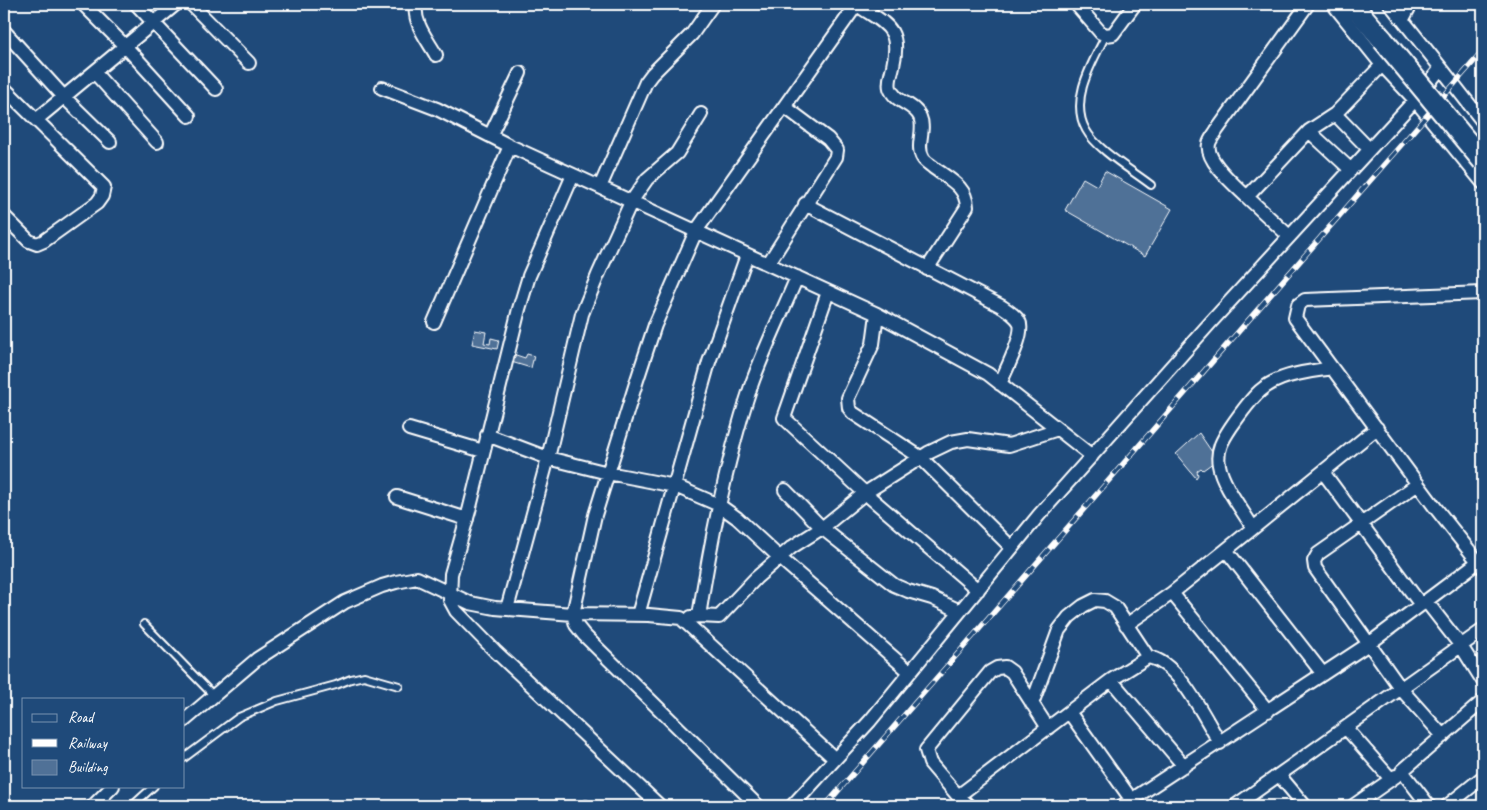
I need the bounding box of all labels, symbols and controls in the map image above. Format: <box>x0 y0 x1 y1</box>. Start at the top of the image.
legend <box>22 698 185 788</box>
text: Road <box>68 708 95 727</box>
text: Railway <box>68 734 109 753</box>
text: Building <box>68 758 108 777</box>

